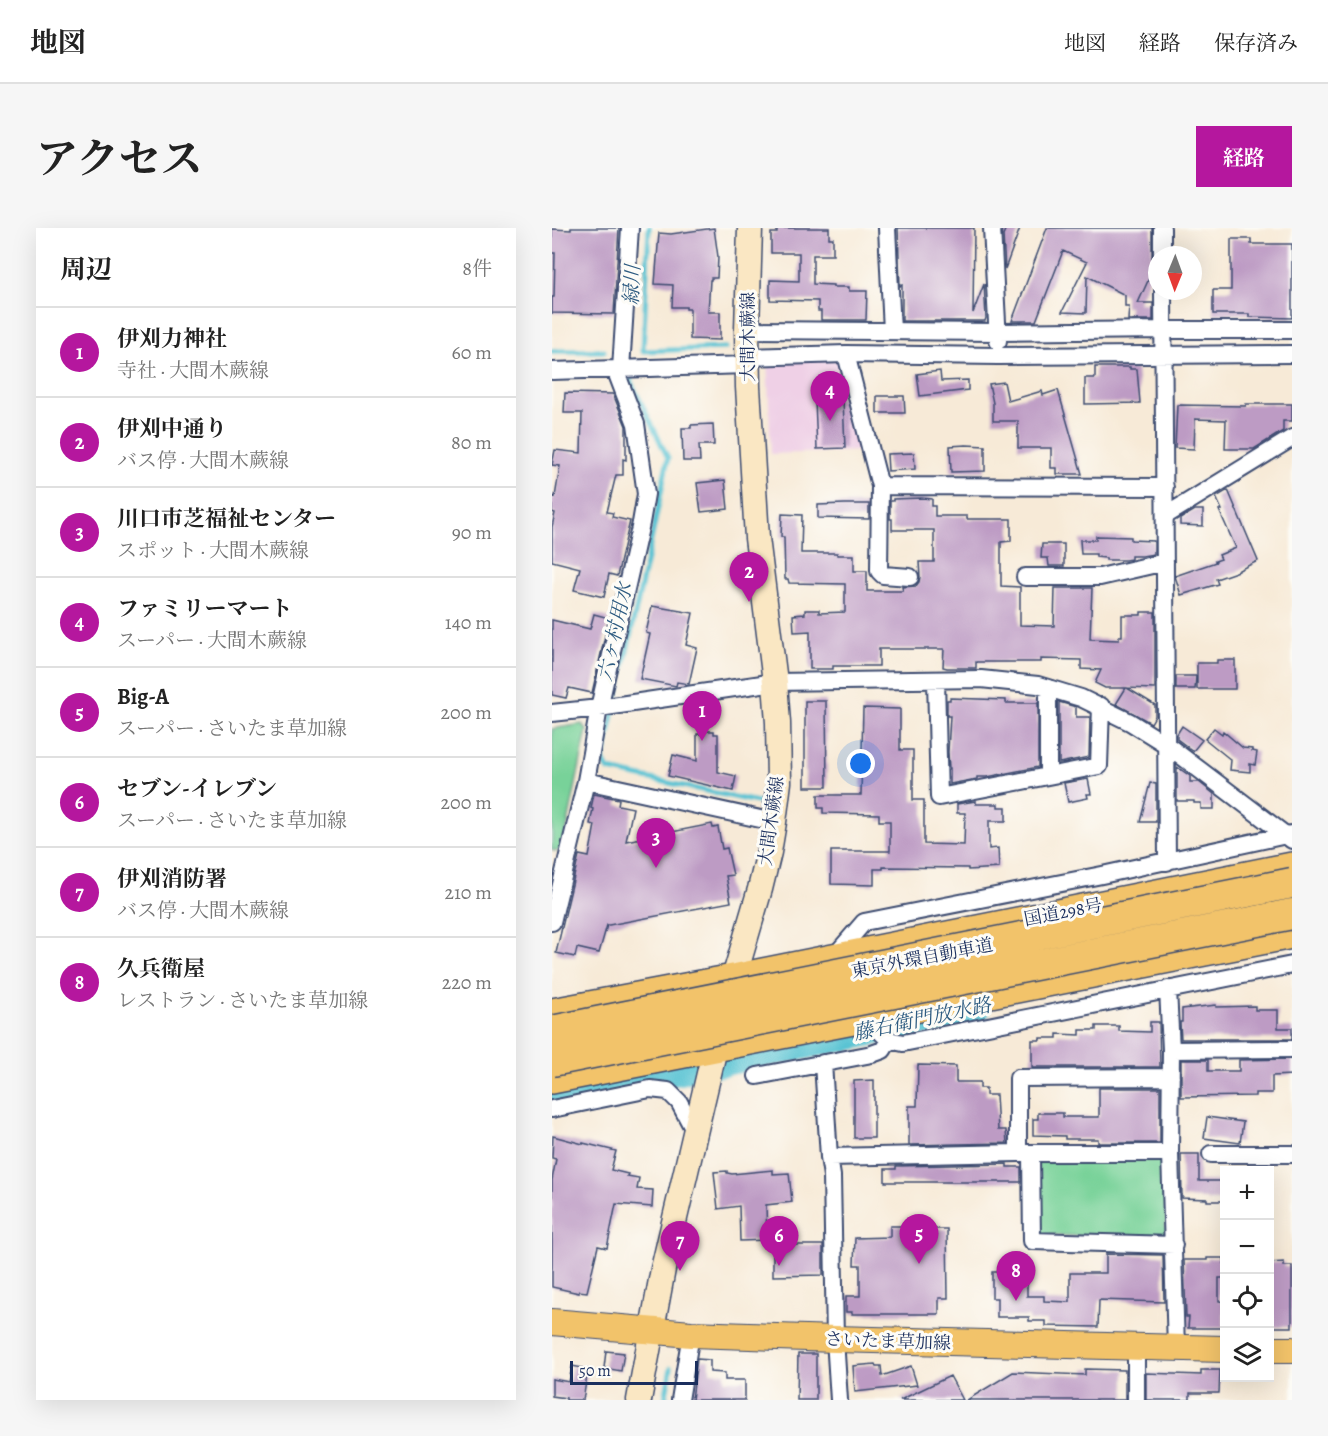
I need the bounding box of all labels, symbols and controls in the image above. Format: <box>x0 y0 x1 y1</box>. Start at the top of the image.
text: 地図 <box>30 24 86 62</box>
text: 地図 <box>1064 29 1106 57</box>
text: 経路 <box>1139 29 1181 57</box>
text: 保存済み <box>1214 29 1298 57</box>
button: 経路 <box>1196 126 1292 187</box>
text: アクセス <box>36 130 203 187</box>
north arrow <box>1148 246 1202 300</box>
text: 周辺 <box>60 252 112 287</box>
text: 8件 <box>462 255 492 282</box>
water label: 緑川 <box>617 262 647 306</box>
street label: 大間木蕨線 <box>736 292 760 382</box>
text: 伊刈力神社 <box>117 324 227 354</box>
text: 1 <box>76 339 83 366</box>
text: 60 m <box>452 339 492 366</box>
text: 寺社 · 大間木蕨線 <box>117 357 269 384</box>
pin: 4 <box>810 372 850 421</box>
text: 伊刈中通り <box>117 414 227 444</box>
text: 2 <box>75 429 84 456</box>
text: 80 m <box>451 429 492 456</box>
text: バス停 · 大間木蕨線 <box>117 447 289 474</box>
text: 川口市芝福祉センター <box>117 504 336 534</box>
text: 3 <box>75 519 84 546</box>
text: 90 m <box>452 519 492 546</box>
text: スポット · 大間木蕨線 <box>117 537 309 564</box>
pin: 2 <box>730 552 768 602</box>
water label: 六ヶ村用水 <box>591 578 639 684</box>
text: ファミリーマート <box>117 594 293 624</box>
text: 4 <box>75 609 84 636</box>
text: 140 m <box>445 609 492 636</box>
text: スーパー · 大間木蕨線 <box>117 627 307 654</box>
text: Big-A <box>117 682 169 712</box>
pin: 1 <box>682 692 722 741</box>
text: 5 <box>75 699 84 726</box>
text: 200 m <box>441 699 492 726</box>
text: スーパー · さいたま草加線 <box>117 715 347 742</box>
your location <box>846 749 875 778</box>
text: セブン-イレブン <box>117 774 277 804</box>
street label: 大間木蕨線 <box>753 775 789 867</box>
text: 6 <box>75 789 84 816</box>
text: 200 m <box>441 789 492 816</box>
text: スーパー · さいたま草加線 <box>117 807 347 834</box>
pin: 3 <box>636 818 676 868</box>
text: 伊刈消防署 <box>117 864 227 894</box>
text: 7 <box>75 879 84 906</box>
text: 210 m <box>444 879 492 906</box>
street label: 国道298号 <box>1022 893 1104 931</box>
text: バス停 · 大間木蕨線 <box>117 897 289 924</box>
street label: 東京外環自動車道 <box>849 932 995 984</box>
text: 久兵衛屋 <box>117 954 205 984</box>
text: 8 <box>75 969 84 996</box>
text: 220 m <box>442 969 492 996</box>
text: レストラン · さいたま草加線 <box>117 987 368 1014</box>
water label: 藤右衛門放水路 <box>851 991 995 1047</box>
map controls <box>1220 1166 1274 1382</box>
button: + <box>1220 1166 1274 1220</box>
pin: 5 <box>900 1214 938 1264</box>
pin: 6 <box>760 1216 798 1266</box>
button: − <box>1220 1220 1274 1274</box>
pin: 7 <box>660 1222 700 1271</box>
pin: 8 <box>996 1252 1036 1301</box>
button: locate <box>1220 1274 1274 1328</box>
street label: さいたま草加線 <box>825 1327 951 1355</box>
button: layers <box>1220 1328 1274 1382</box>
scale bar <box>570 1358 698 1386</box>
text: 50 m <box>579 1360 611 1382</box>

